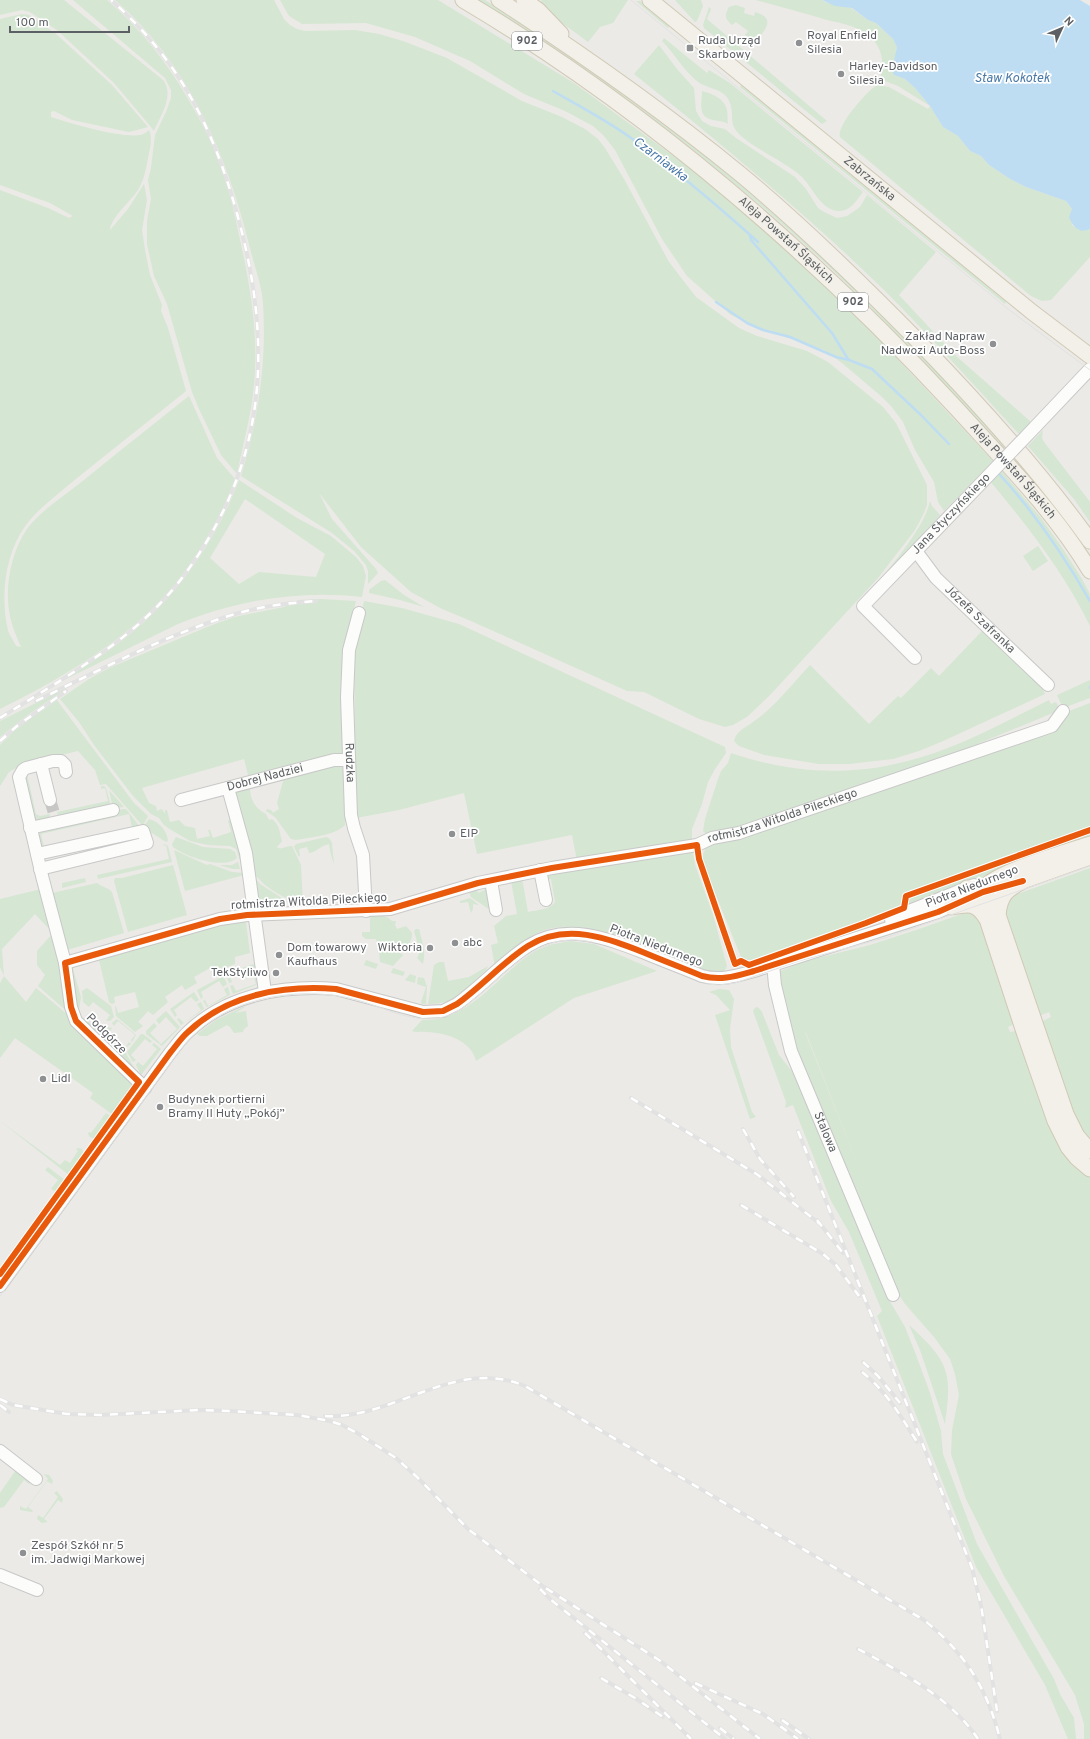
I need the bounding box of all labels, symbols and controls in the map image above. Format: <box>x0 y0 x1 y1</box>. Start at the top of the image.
scale bar <box>10 8 129 34</box>
north arrow <box>1042 8 1082 48</box>
text: N <box>1061 14 1076 29</box>
text: 100 m <box>16 15 49 31</box>
place label: Royal Enfield Silesia <box>807 28 877 58</box>
road number: 902 <box>512 32 542 50</box>
place label: Ruda Urząd Skarbowy <box>698 33 761 63</box>
marker: Royal Enfield Silesia <box>794 38 804 48</box>
marker: Ruda Urząd Skarbowy <box>685 43 695 53</box>
place label: Harley-Davidson Silesia <box>849 59 938 89</box>
marker: Harley-Davidson Silesia <box>836 69 846 79</box>
water label: Staw Kokotek <box>974 71 1050 87</box>
water label: Czarniawka <box>629 134 691 186</box>
street label: Zabrzańska <box>840 153 899 205</box>
street label: Aleja Powstań Śląskich <box>735 193 837 287</box>
road number: 902 <box>838 293 868 311</box>
place label: Zakład Napraw Nadwozi Auto-Boss <box>881 329 985 359</box>
marker: Zakład Napraw Nadwozi Auto-Boss <box>988 339 998 349</box>
street label: Aleja Powstań Śląskich <box>966 420 1059 523</box>
street label: Jana Styczyńskiego <box>909 470 994 558</box>
street label: Józefa Szafranka <box>941 582 1019 657</box>
street label: Rudzka <box>341 742 358 783</box>
street label: Dobrej Nadziei <box>225 760 305 796</box>
street label: rotmistrza Witolda Pileckiego <box>705 785 860 847</box>
place label: EIP <box>460 826 478 842</box>
marker: EIP <box>447 829 457 839</box>
street label: Piotra Niedurnego <box>923 862 1021 912</box>
street label: rotmistrza Witolda Pileckiego <box>230 890 388 914</box>
street label: Piotra Niedurnego <box>607 921 705 971</box>
place label: abc <box>463 935 482 951</box>
marker: abc <box>450 938 460 948</box>
place label: Dom towarowy Kaufhaus <box>287 940 366 970</box>
place label: Wiktoria <box>378 940 422 956</box>
marker: Wiktoria <box>425 943 435 953</box>
marker: Dom towarowy Kaufhaus <box>274 950 284 960</box>
place label: TekStyliwo <box>211 965 268 981</box>
marker: TekStyliwo <box>271 968 281 978</box>
street label: Podgórze <box>82 1010 130 1058</box>
place label: Lidl <box>51 1071 71 1087</box>
marker: Lidl <box>38 1074 48 1084</box>
place label: Budynek portierni Bramy II Huty „Pokój” <box>168 1092 285 1122</box>
marker: Budynek portierni Bramy II Huty „Pokój” <box>155 1102 165 1112</box>
street label: Stalowa <box>809 1110 840 1155</box>
place label: Zespół Szkół nr 5 im. Jadwigi Markowej <box>31 1538 145 1568</box>
marker: Zespół Szkół nr 5 im. Jadwigi Markowej <box>18 1548 28 1558</box>

